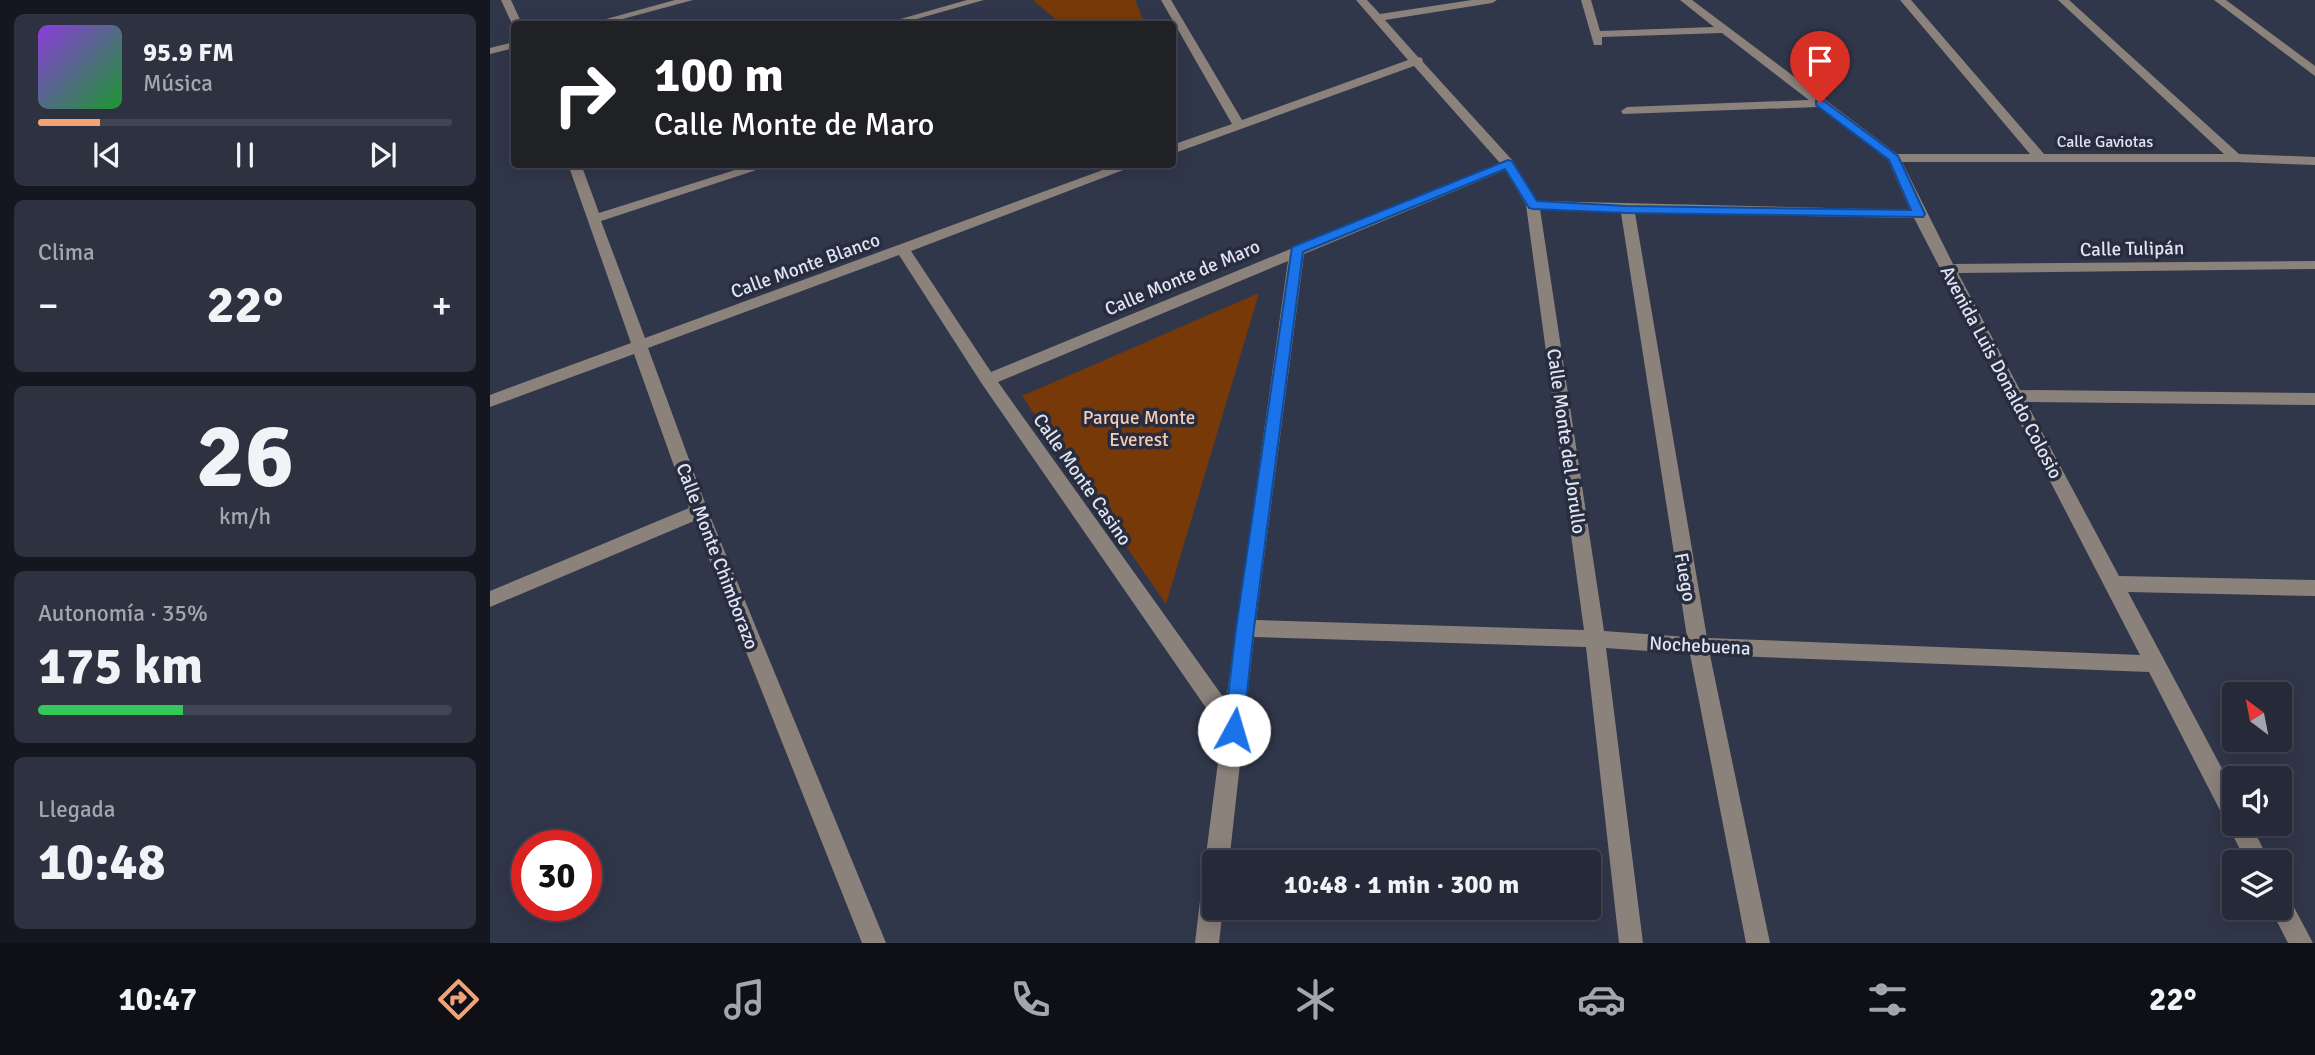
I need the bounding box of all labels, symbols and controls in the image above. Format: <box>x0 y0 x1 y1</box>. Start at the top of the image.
pin <box>1790 31 1850 103</box>
text: 95.9 FM <box>143 37 234 69</box>
icon: arrive <box>1801 42 1839 80</box>
text: 100 m <box>654 45 784 105</box>
icon: right <box>539 49 630 140</box>
text: Música <box>143 69 213 98</box>
text: Calle Monte de Maro <box>654 105 934 144</box>
street label: Calle Gaviotas <box>2057 132 2153 152</box>
icon: previous <box>88 136 126 174</box>
icon: pause <box>226 136 264 174</box>
icon: next <box>364 136 402 174</box>
street label: Calle Monte Blanco <box>727 228 883 304</box>
street label: Calle Monte de Maro <box>1101 234 1264 321</box>
street label: Calle Tulipán <box>2080 236 2184 262</box>
text: Clima <box>38 238 95 267</box>
street label: Avenida Luis Donaldo Colosio <box>1935 262 2068 483</box>
text: 22° <box>207 273 283 337</box>
text: − <box>38 282 59 329</box>
text: + <box>431 282 452 329</box>
street label: Calle Monte del Jorullo <box>1541 347 1591 535</box>
text: 26 <box>196 400 294 513</box>
park label: Parque Monte Everest <box>1083 406 1195 452</box>
street label: Calle Monte Casino <box>1028 409 1137 550</box>
street label: Calle Monte Chimborazo <box>670 460 764 653</box>
text: km/h <box>219 502 271 531</box>
street label: Fuego <box>1669 551 1701 604</box>
text: Autonomía · 35% <box>38 599 208 628</box>
street label: Nochebuena <box>1649 631 1751 661</box>
text: 175 km <box>38 634 203 698</box>
north arrow <box>2222 682 2292 752</box>
map controls <box>2222 682 2292 920</box>
position arrow <box>1197 693 1271 767</box>
button: sound <box>2222 766 2292 836</box>
text: Llegada <box>38 795 115 824</box>
text: 10:48 <box>38 830 166 894</box>
speed limit sign: 30 <box>511 830 602 921</box>
button: layers <box>2222 850 2292 920</box>
text: 10:48 · 1 min · 300 m <box>1284 869 1519 901</box>
icon: directions <box>434 975 483 1024</box>
icon: music <box>720 975 769 1024</box>
icon: phone <box>1006 975 1055 1024</box>
icon: climate <box>1291 975 1340 1024</box>
icon: car <box>1577 975 1626 1024</box>
icon: filters <box>1863 975 1912 1024</box>
text: 10:47 <box>118 980 197 1019</box>
text: 22° <box>2149 980 2196 1019</box>

